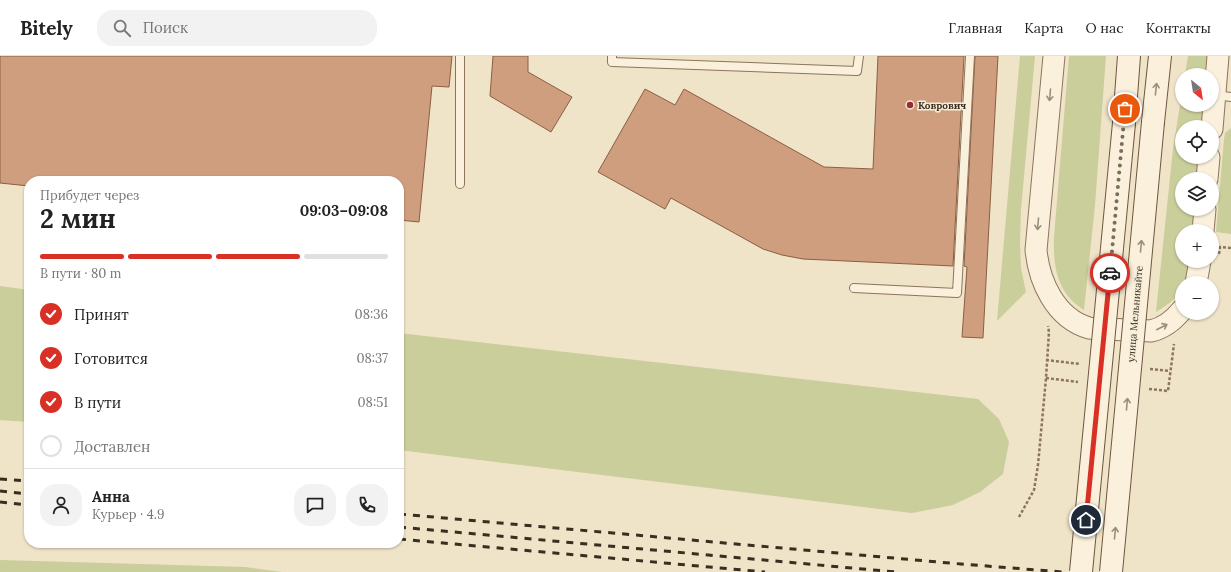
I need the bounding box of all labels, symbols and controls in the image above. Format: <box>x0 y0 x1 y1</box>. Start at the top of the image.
search box <box>97 10 377 46</box>
text: Bitely <box>20 16 73 40</box>
icon: search <box>111 17 133 39</box>
text: Поиск <box>143 18 188 37</box>
text: Главная <box>948 19 1002 37</box>
text: Карта <box>1024 19 1064 37</box>
text: О нас <box>1086 19 1124 37</box>
text: Контакты <box>1146 19 1211 37</box>
north arrow <box>1175 68 1219 112</box>
map controls <box>1175 68 1219 320</box>
one-way arrow <box>1152 83 1160 96</box>
one-way arrow <box>1047 88 1054 101</box>
pin <box>1108 92 1142 126</box>
icon: bag <box>1114 98 1136 120</box>
place label: Коврович <box>918 99 966 112</box>
marker: Коврович <box>905 100 915 110</box>
button: locate <box>1175 120 1219 164</box>
button: layers <box>1175 172 1219 216</box>
text: Прибудет через <box>40 187 139 204</box>
text: 09:03–09:08 <box>300 201 388 220</box>
text: 2 мин <box>40 202 116 235</box>
one-way arrow <box>1034 217 1042 230</box>
button: + <box>1175 224 1219 268</box>
one-way arrow <box>1137 240 1145 253</box>
courier <box>1090 253 1130 293</box>
icon: car <box>1099 262 1121 284</box>
text: В пути · 80 m <box>40 265 121 282</box>
street label: улица Мельникайте <box>1124 265 1146 363</box>
button: − <box>1175 276 1219 320</box>
icon: check <box>40 303 62 325</box>
text: Принят <box>74 305 129 324</box>
text: 08:36 <box>355 306 388 323</box>
one-way arrow <box>1156 323 1168 330</box>
icon: check <box>40 347 62 369</box>
text: Готовится <box>74 349 148 368</box>
text: 08:37 <box>356 350 388 367</box>
icon: check <box>40 391 62 413</box>
text: В пути <box>74 393 121 412</box>
text: 08:51 <box>358 394 388 411</box>
one-way arrow <box>1123 398 1130 411</box>
text: Доставлен <box>74 437 150 456</box>
button: person <box>40 484 82 526</box>
button: chat <box>294 484 336 526</box>
button: phone <box>346 484 388 526</box>
text: Анна <box>92 487 130 506</box>
pin <box>1069 503 1103 537</box>
text: Курьер · 4.9 <box>92 506 164 523</box>
icon: home <box>1075 509 1097 531</box>
one-way arrow <box>1111 527 1118 540</box>

